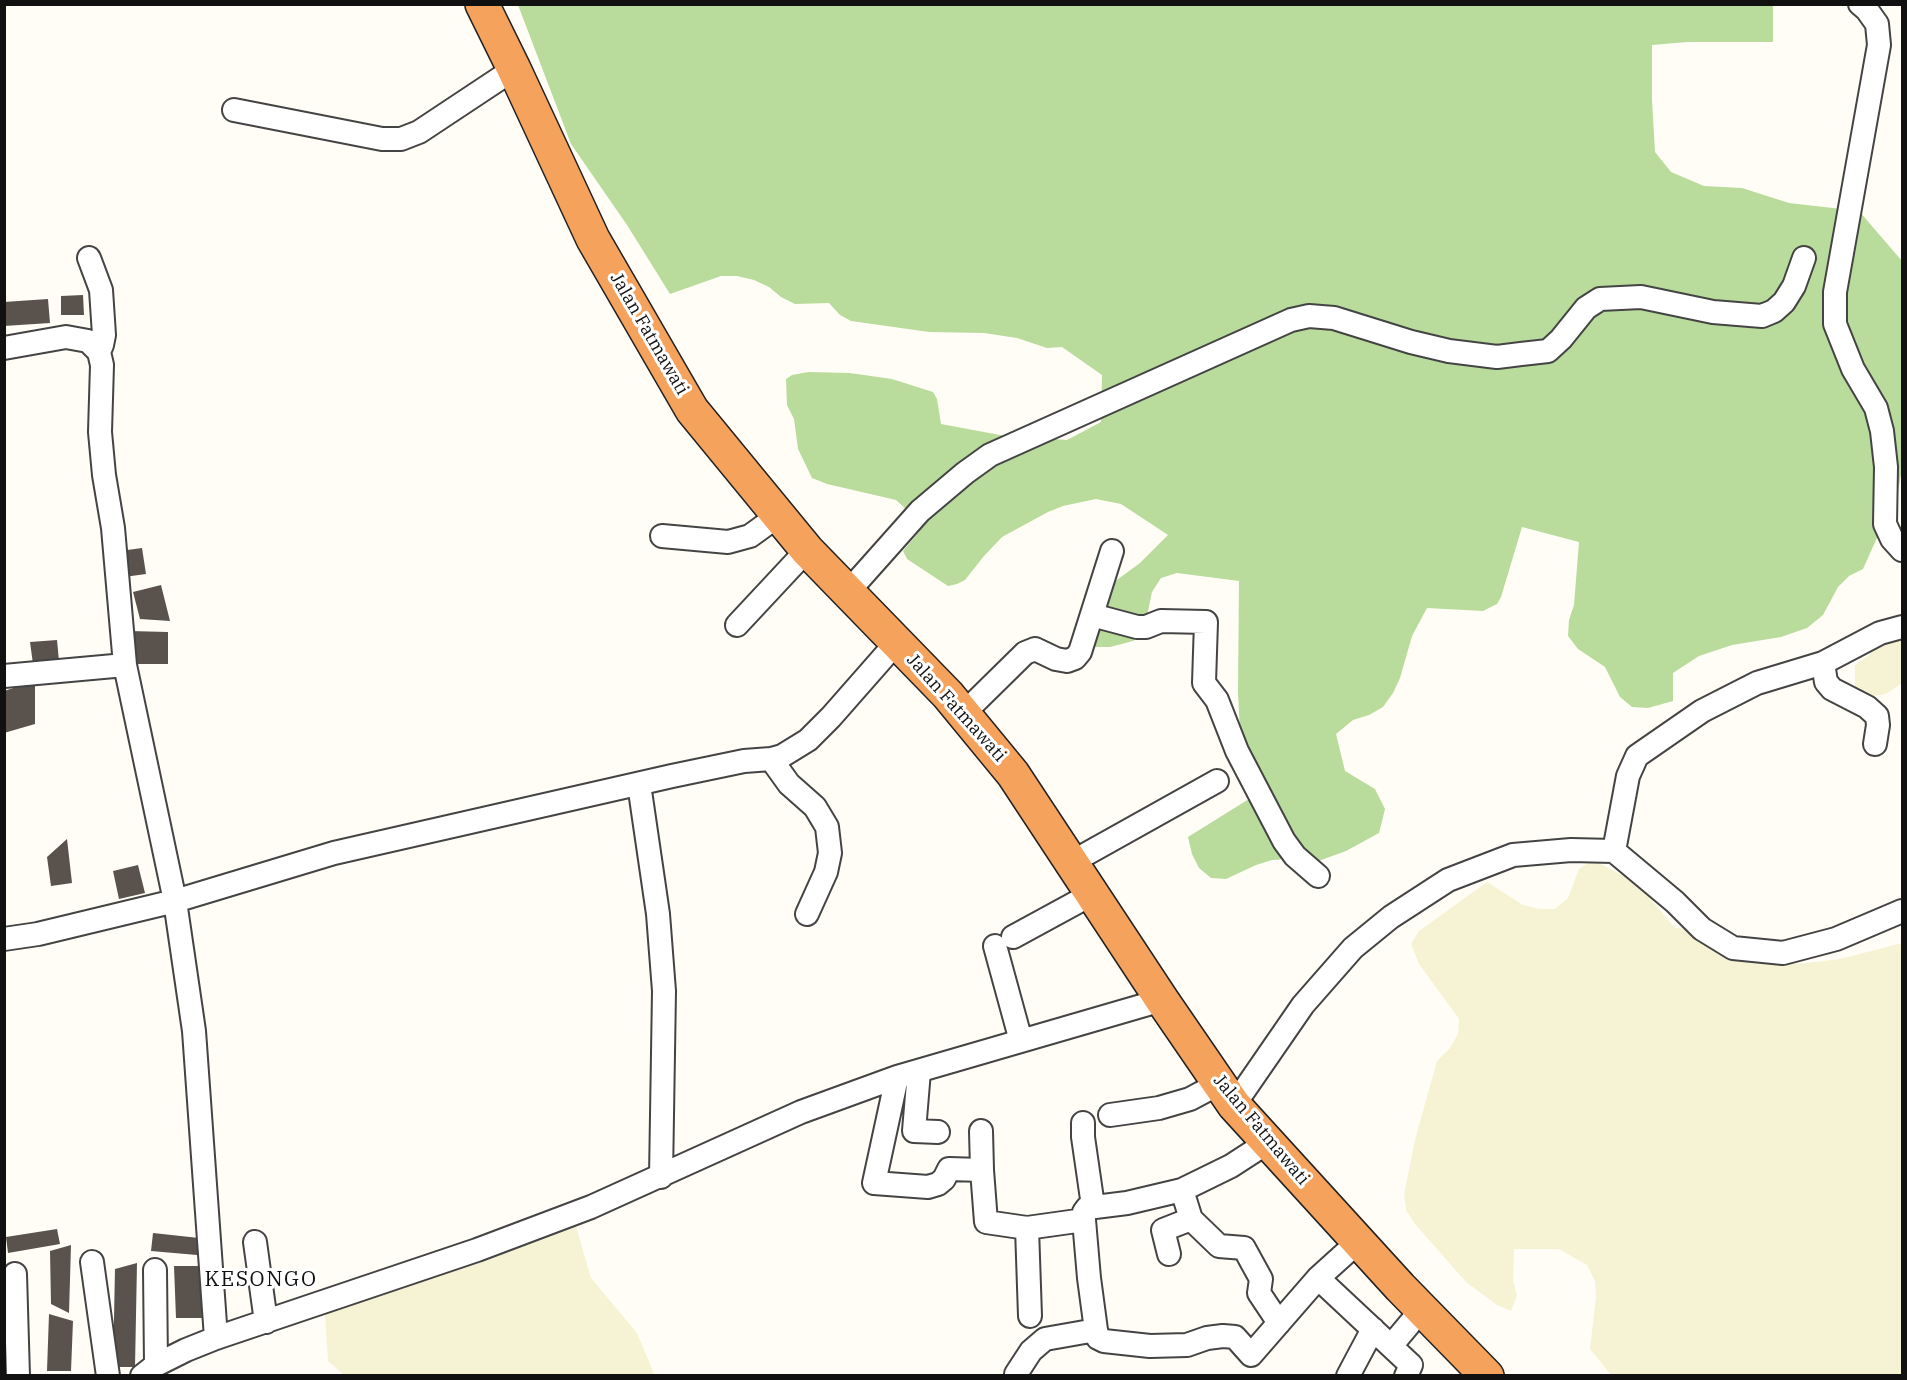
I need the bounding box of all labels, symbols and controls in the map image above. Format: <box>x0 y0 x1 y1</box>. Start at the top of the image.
street label: Jalan Fatmawati <box>605 269 693 399</box>
street label: Jalan Fatmawati <box>902 650 1010 766</box>
street label: Jalan Fatmawati <box>1208 1070 1314 1190</box>
district label: KESONGO <box>204 1267 318 1293</box>

